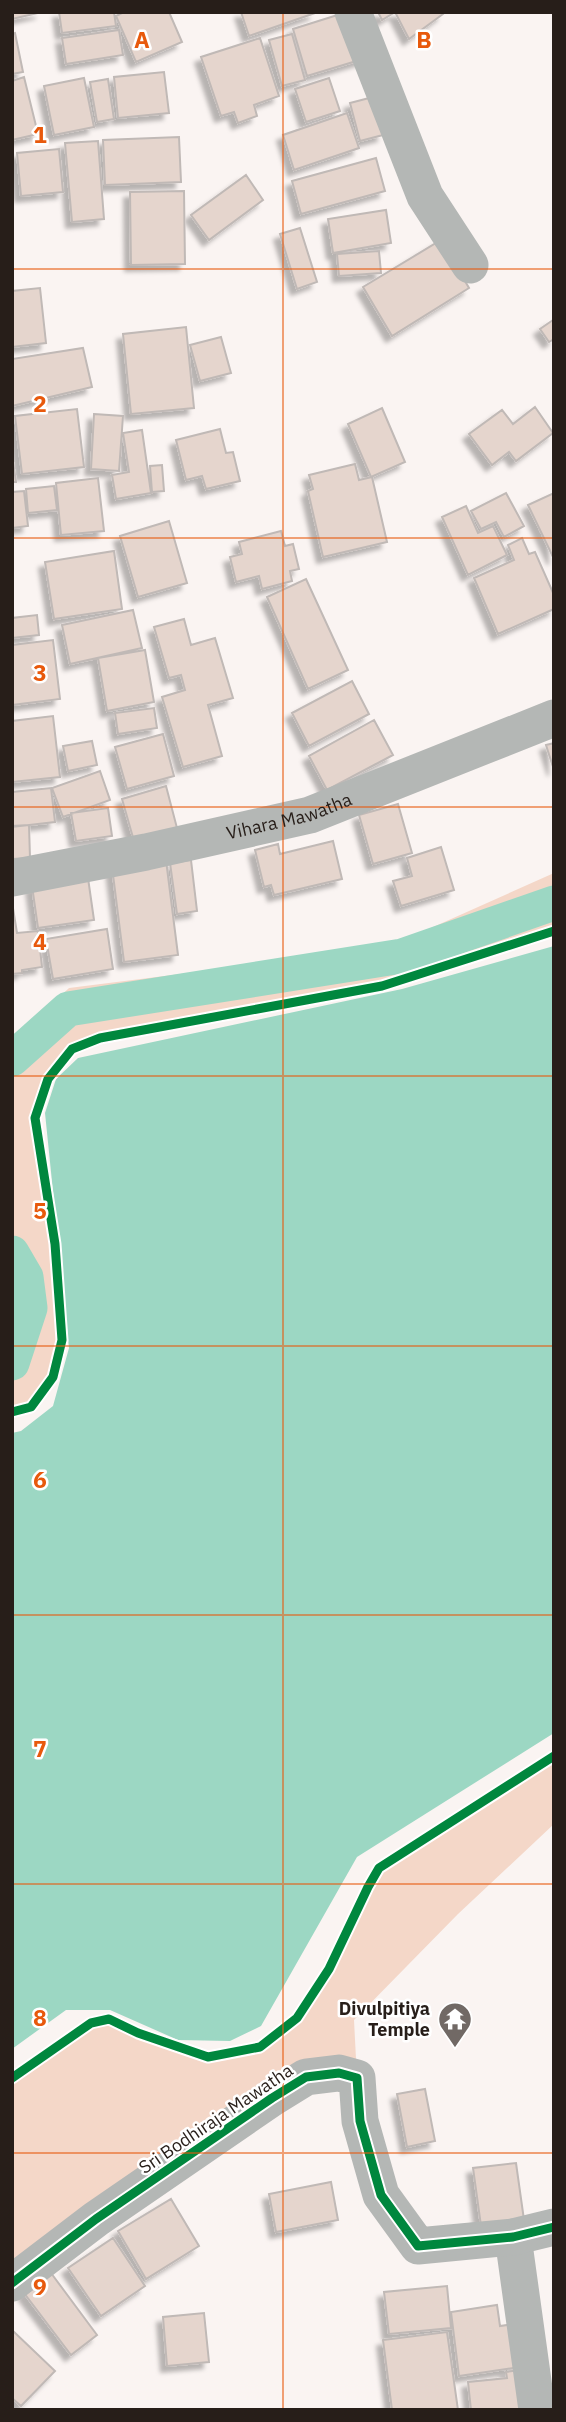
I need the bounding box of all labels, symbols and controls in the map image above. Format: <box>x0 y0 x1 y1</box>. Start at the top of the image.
text: A <box>134 24 150 54</box>
text: B <box>416 24 432 54</box>
text: 1 <box>33 119 47 149</box>
text: 2 <box>33 388 47 418</box>
text: 3 <box>33 657 47 687</box>
street label: Vihara Mawatha <box>224 787 355 845</box>
text: 4 <box>33 926 47 956</box>
text: 5 <box>33 1195 47 1225</box>
text: 6 <box>33 1464 47 1494</box>
text: 7 <box>33 1733 47 1763</box>
place label: Divulpitiya Temple <box>339 1997 430 2041</box>
temple icon: Divulpitiya Temple <box>436 2000 474 2049</box>
text: 8 <box>33 2002 47 2032</box>
street label: Sri Bodhiraja Mawatha <box>134 2058 297 2179</box>
text: 9 <box>33 2271 47 2301</box>

